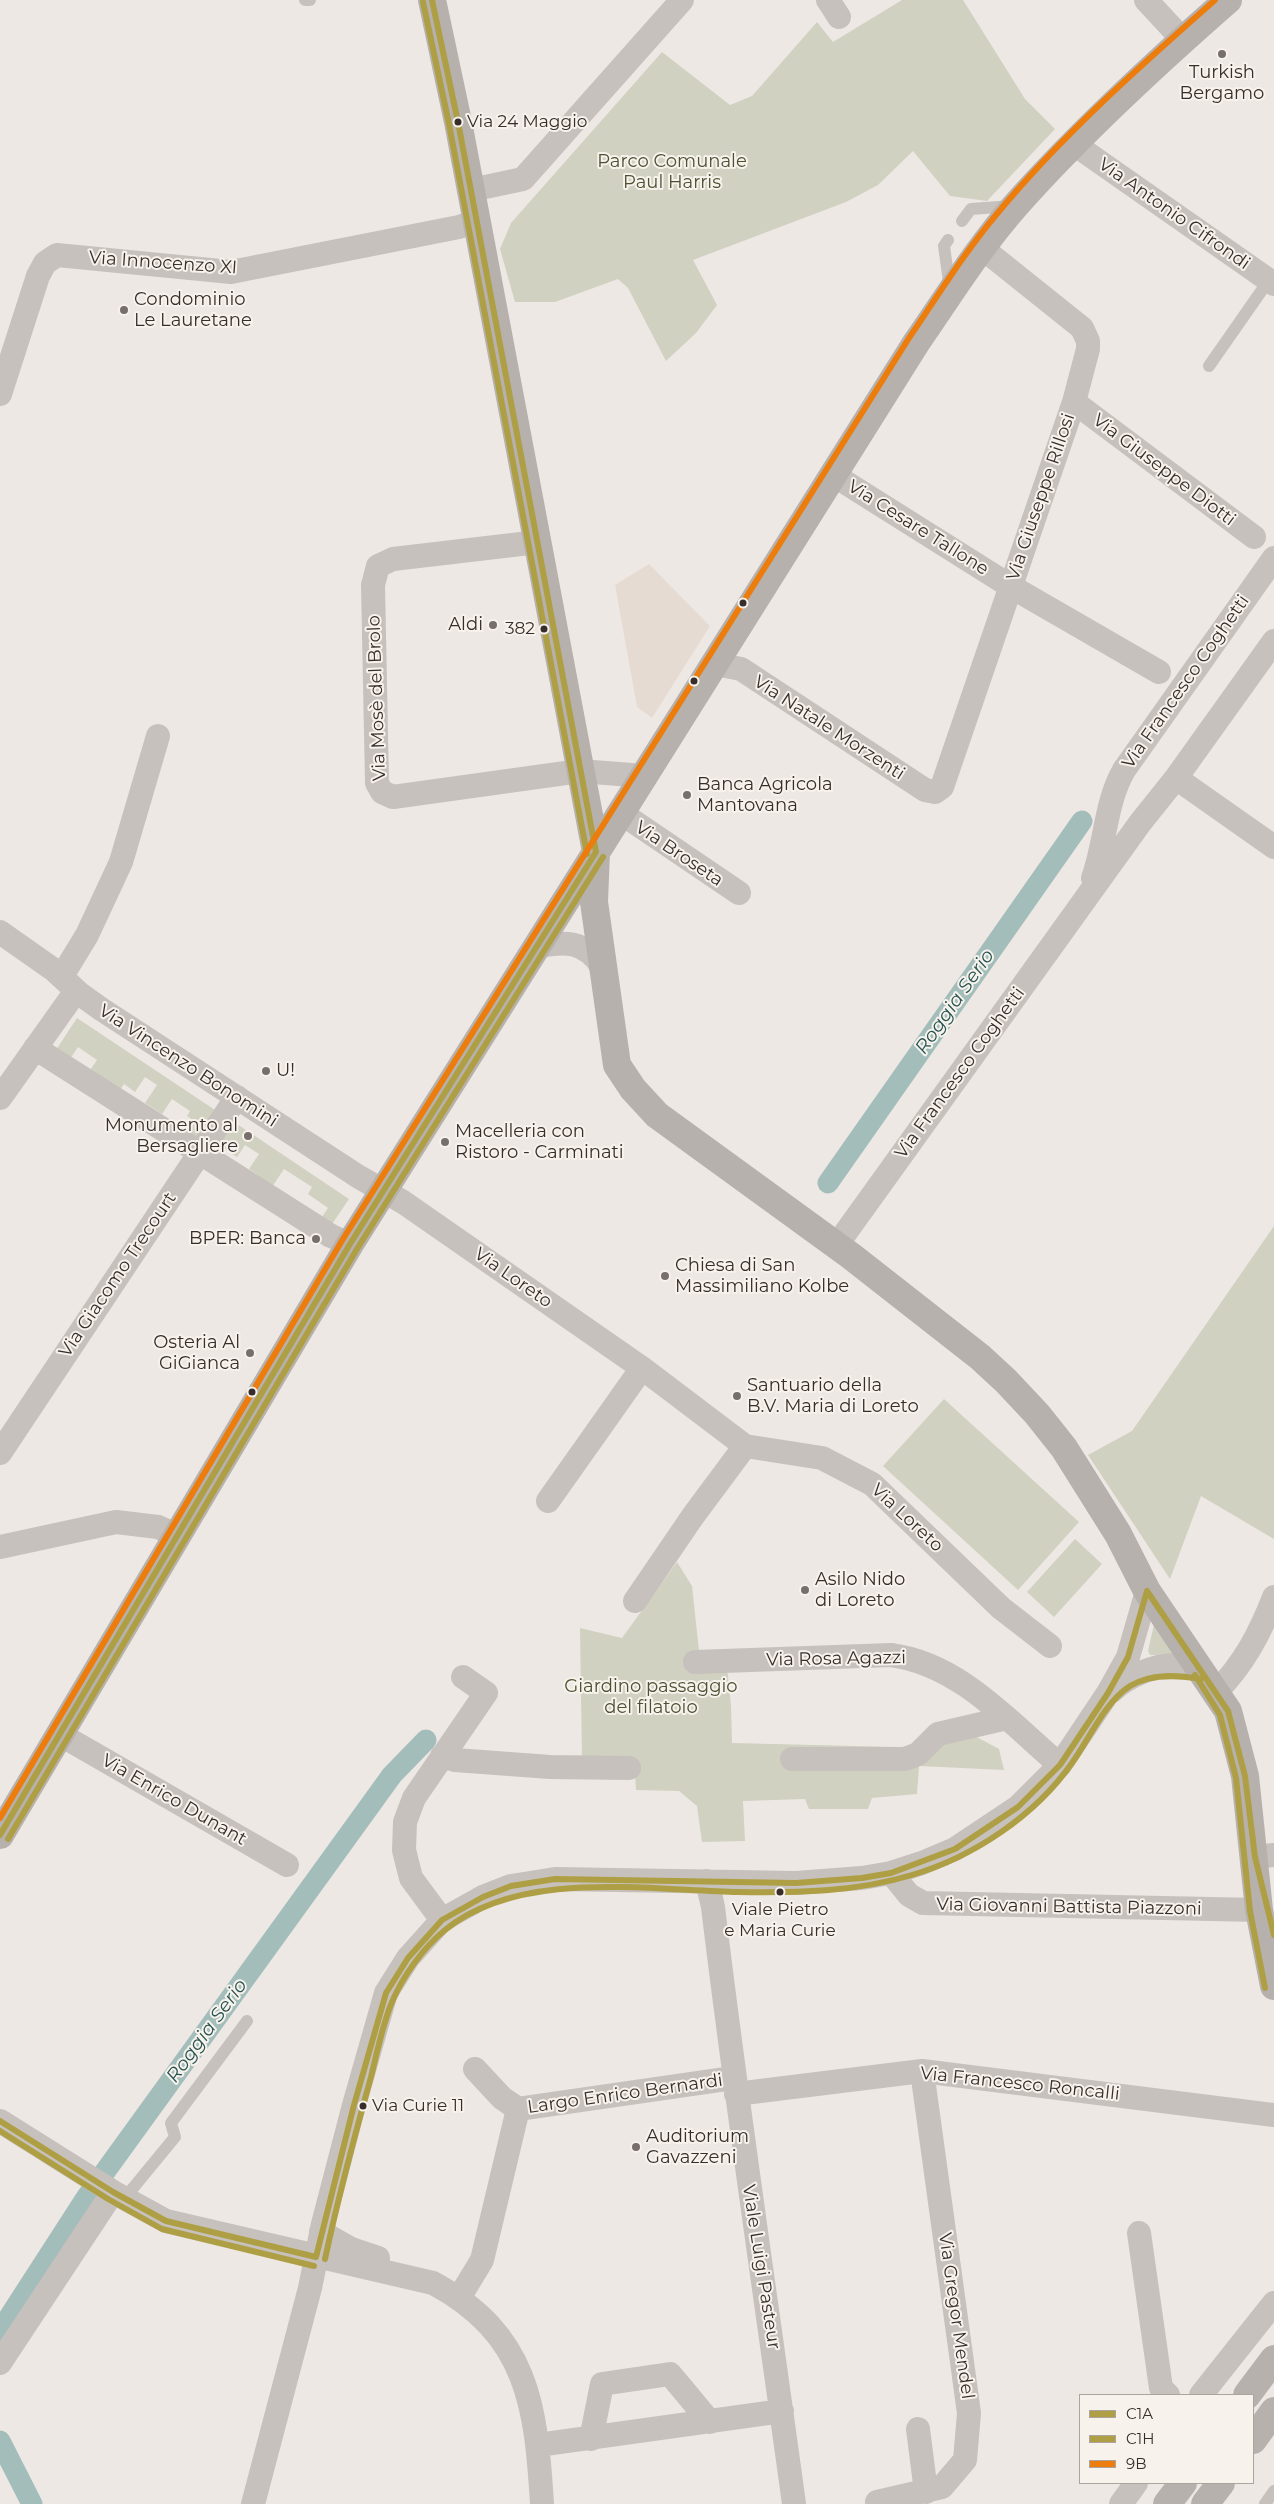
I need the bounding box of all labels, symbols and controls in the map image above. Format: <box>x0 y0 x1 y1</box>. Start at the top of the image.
marker: Turkish Bergamo <box>1216 48 1228 60</box>
place label: Turkish Bergamo <box>1180 62 1264 104</box>
place label: Via 24 Maggio <box>467 112 587 132</box>
marker: Via 24 Maggio <box>453 117 463 127</box>
park label: Parco Comunale Paul Harris <box>597 151 747 193</box>
street label: Via Antonio Cifrondi <box>1094 154 1254 274</box>
street label: Via Innocenzo XI <box>88 247 238 279</box>
place label: Condominio Le Lauretane <box>134 289 252 332</box>
marker: Condominio Le Lauretane <box>118 304 130 316</box>
street label: Via Giuseppe Diotti <box>1088 409 1240 531</box>
street label: Via Giuseppe Rillosi <box>1002 411 1080 583</box>
street label: Via Cesare Tallone <box>844 476 992 580</box>
street label: Via Francesco Coghetti <box>1118 591 1254 773</box>
unlabelled marker <box>738 598 748 608</box>
place label: Aldi <box>448 614 483 636</box>
street label: Via Mosè del Brolo <box>363 615 391 781</box>
marker: Aldi <box>487 619 499 631</box>
place label: 382 <box>505 619 535 639</box>
marker: 382 <box>539 624 549 634</box>
street label: Via Natale Morzenti <box>749 671 909 785</box>
unlabelled marker <box>689 676 699 686</box>
place label: Banca Agricola Mantovana <box>697 774 833 816</box>
marker: Banca Agricola Mantovana <box>681 789 693 801</box>
street label: Via Broseta <box>631 817 727 891</box>
water label: Roggia Serio <box>911 945 999 1059</box>
street label: Via Francesco Coghetti <box>891 983 1029 1163</box>
street label: Via Vincenzo Bonomini <box>94 1000 282 1132</box>
place label: U! <box>276 1060 295 1082</box>
marker: U! <box>260 1065 272 1077</box>
place label: Monumento al Bersagliere <box>105 1115 238 1158</box>
place label: Macelleria con Ristoro - Carminati <box>455 1121 624 1164</box>
marker: Monumento al Bersagliere <box>242 1130 254 1142</box>
marker: Macelleria con Ristoro - Carminati <box>439 1136 451 1148</box>
street label: Via Giacomo Trecourt <box>55 1188 181 1362</box>
place label: BPER: Banca <box>189 1228 306 1250</box>
marker: BPER: Banca <box>310 1233 322 1245</box>
street label: Via Loreto <box>470 1243 556 1313</box>
place label: Chiesa di San Massimiliano Kolbe <box>675 1255 849 1298</box>
marker: Chiesa di San Massimiliano Kolbe <box>659 1270 671 1282</box>
place label: Osteria Al GiGianca <box>153 1332 240 1375</box>
marker: Osteria Al GiGianca <box>244 1347 256 1359</box>
place label: Santuario della B.V. Maria di Loreto <box>747 1375 919 1418</box>
unlabelled marker <box>247 1387 257 1397</box>
marker: Santuario della B.V. Maria di Loreto <box>731 1390 743 1402</box>
street label: Via Loreto <box>867 1479 947 1557</box>
place label: Asilo Nido di Loreto <box>815 1569 905 1612</box>
marker: Asilo Nido di Loreto <box>799 1584 811 1596</box>
street label: Via Rosa Agazzi <box>766 1647 906 1671</box>
park label: Giardino passaggio del filatoio <box>564 1676 738 1718</box>
street label: Via Enrico Dunant <box>98 1750 250 1850</box>
marker: Viale Pietro e Maria Curie <box>775 1887 785 1897</box>
street label: Via Giovanni Battista Piazzoni <box>936 1894 1202 1920</box>
place label: Viale Pietro e Maria Curie <box>724 1900 836 1940</box>
water label: Roggia Serio <box>162 1975 252 2087</box>
street label: Via Francesco Roncalli <box>919 2063 1121 2105</box>
street label: Largo Enrico Bernardi <box>526 2070 724 2118</box>
place label: Via Curie 11 <box>372 2096 464 2116</box>
marker: Via Curie 11 <box>358 2101 368 2111</box>
place label: Auditorium Gavazzeni <box>646 2126 749 2168</box>
marker: Auditorium Gavazzeni <box>630 2141 642 2153</box>
street label: Viale Luigi Pasteur <box>737 2183 785 2351</box>
street label: Via Gregor Mendel <box>934 2231 978 2401</box>
legend <box>1079 2394 1254 2484</box>
text: C1A <box>1126 2404 1153 2423</box>
text: C1H <box>1126 2429 1154 2448</box>
text: 9B <box>1126 2454 1146 2473</box>

